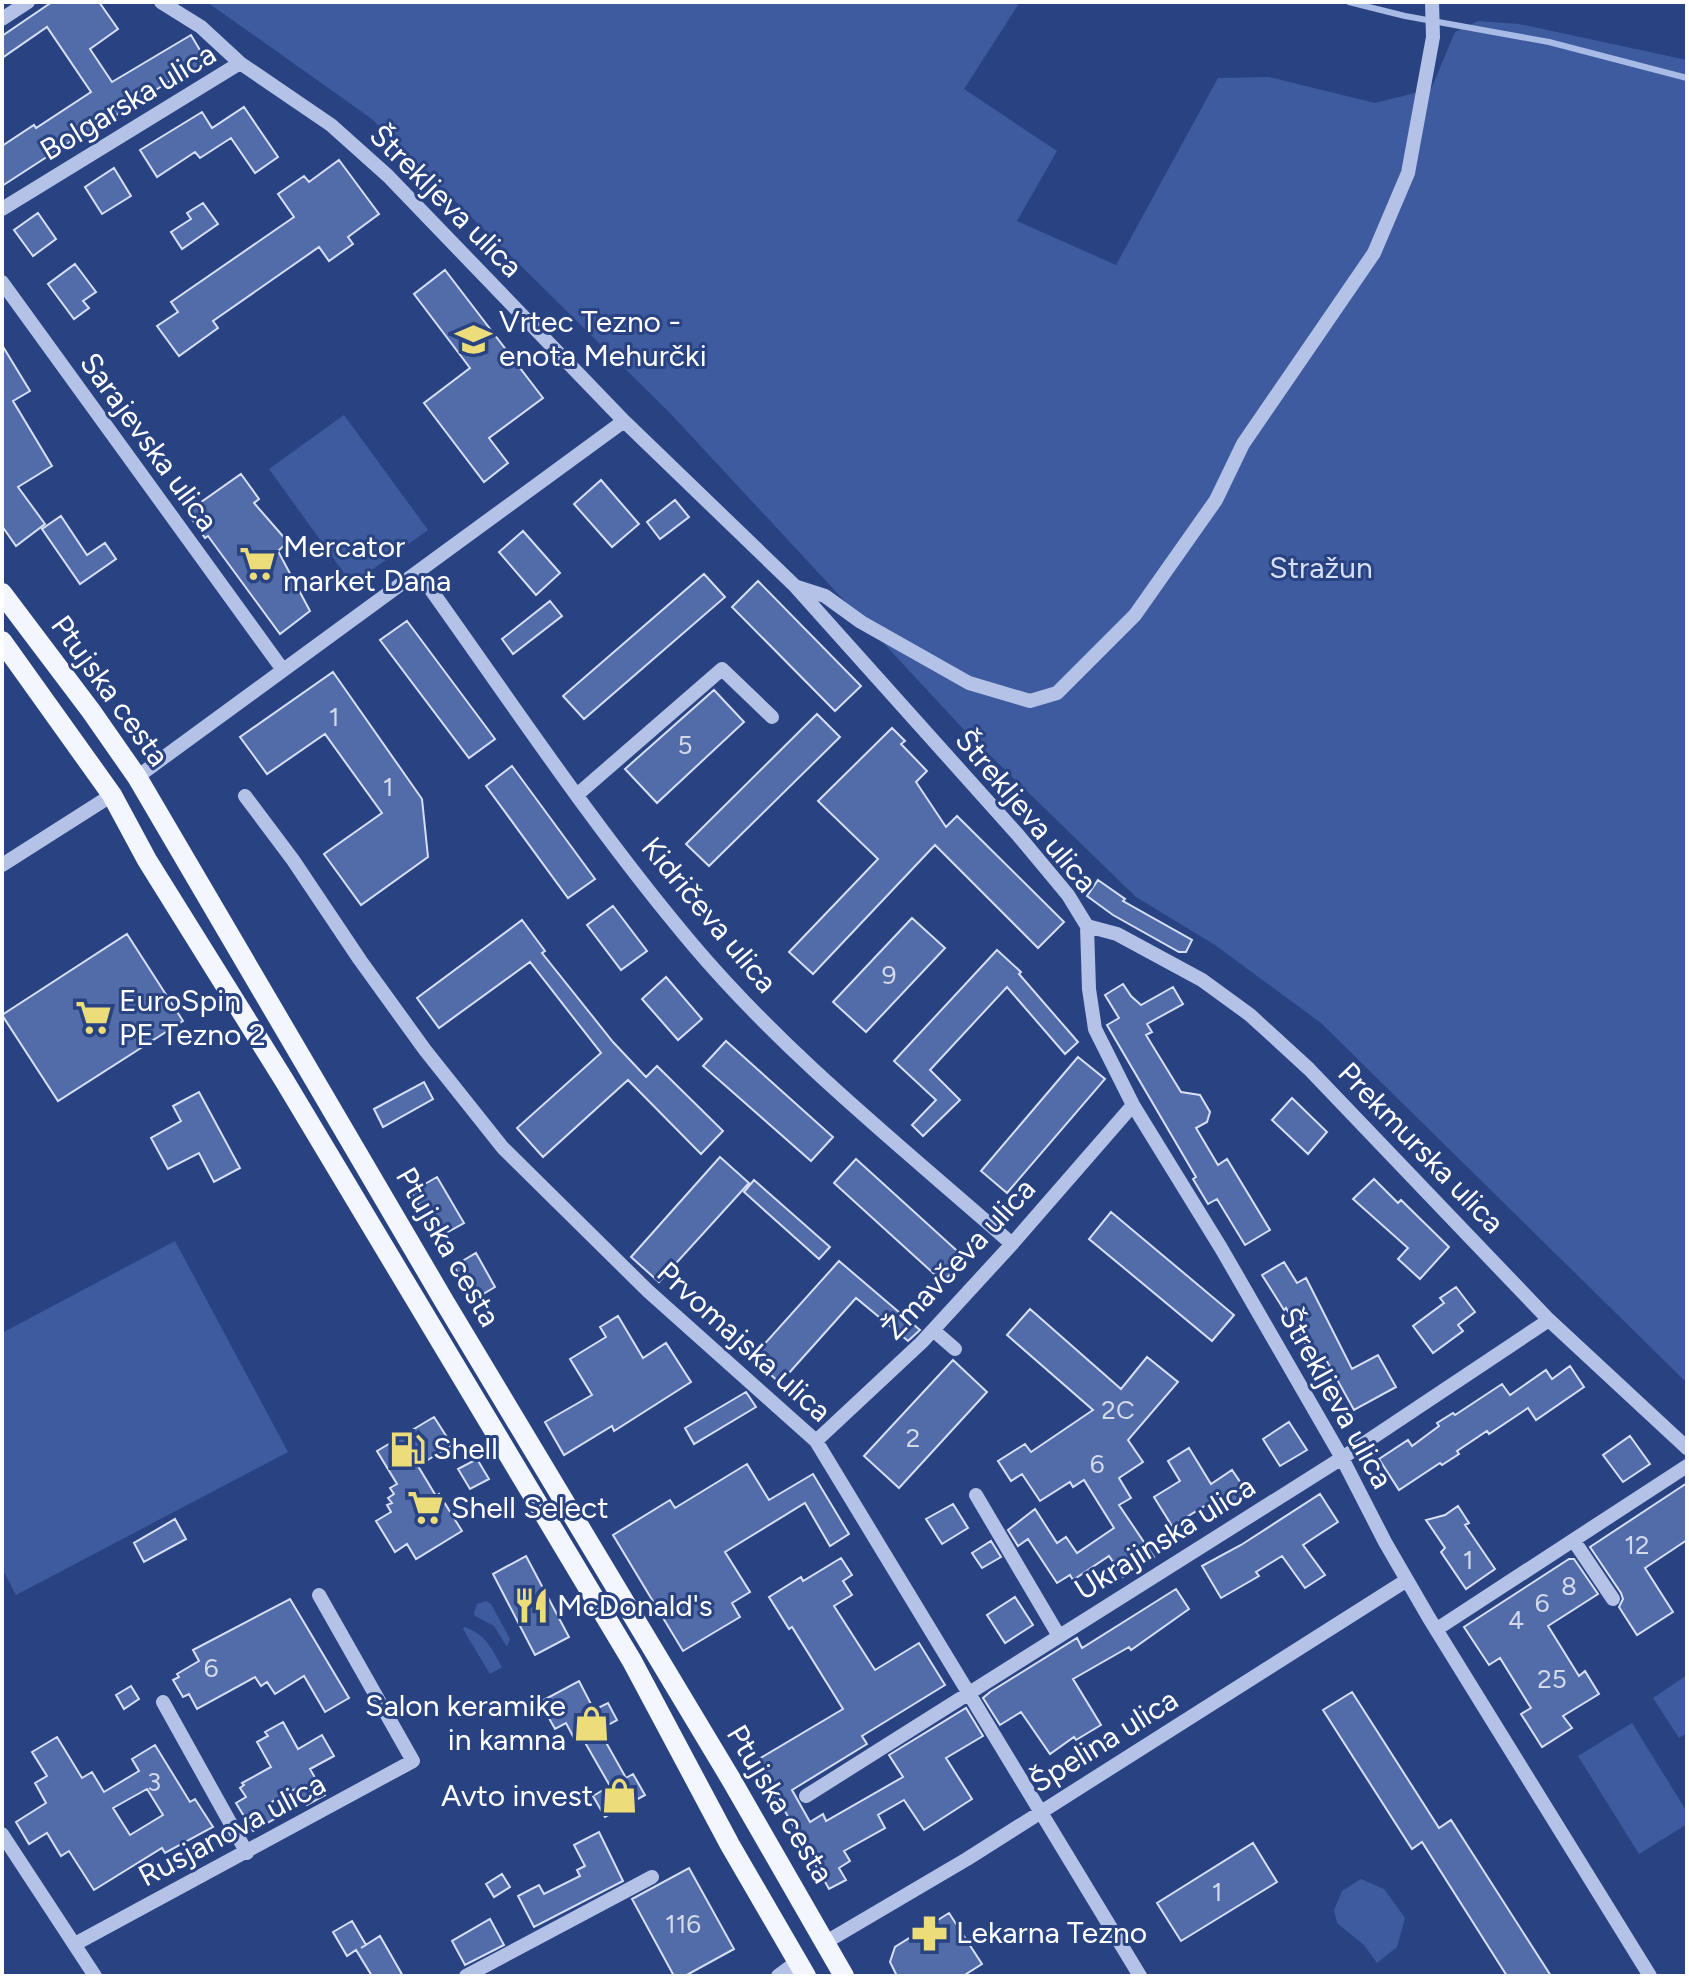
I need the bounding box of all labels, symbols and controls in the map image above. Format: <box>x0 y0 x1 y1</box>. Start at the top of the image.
street label: Bolgarska ulica <box>33 35 222 168</box>
street label: Štrekljeva ulica <box>362 116 531 285</box>
place label: Vrtec Tezno - enota Mehurčki <box>499 303 707 374</box>
school or university icon: Vrtec Tezno - enota Mehurčki <box>454 320 492 358</box>
street label: Sarajevska ulica <box>72 345 227 538</box>
place label: Mercator market Dana <box>283 528 451 599</box>
supermarket icon: Mercator market Dana <box>238 545 276 583</box>
park label: Stražun <box>1269 549 1373 586</box>
street label: Ptujska cesta <box>43 608 178 773</box>
house number: 1 <box>329 701 339 733</box>
street label: Štrekljeva ulica <box>948 722 1105 900</box>
house number: 5 <box>678 729 692 761</box>
house number: 1 <box>383 771 393 803</box>
street label: Kidričeva ulica <box>634 829 785 1000</box>
house number: 9 <box>882 959 896 991</box>
place label: EuroSpin PE Tezno 2 <box>119 982 266 1053</box>
supermarket icon: EuroSpin PE Tezno 2 <box>74 999 112 1037</box>
street label: Prekmurska ulica <box>1330 1054 1512 1241</box>
street label: Ptujska cesta <box>388 1161 509 1333</box>
street label: Žmavčeva ulica <box>874 1170 1043 1347</box>
street label: Prvomajska ulica <box>650 1254 839 1430</box>
street label: Štrekljeva ulica <box>1271 1301 1401 1495</box>
house number: 2C <box>1101 1394 1135 1426</box>
house number: 2 <box>906 1422 920 1454</box>
fuel station icon: Shell <box>388 1430 426 1468</box>
place label: Shell <box>433 1430 498 1467</box>
house number: 6 <box>1090 1448 1104 1480</box>
street label: Ukrajinska ulica <box>1068 1467 1262 1608</box>
supermarket icon: Shell Select <box>406 1489 444 1527</box>
place label: Shell Select <box>451 1489 609 1526</box>
house number: 12 <box>1624 1529 1650 1561</box>
house number: 1 <box>1463 1544 1473 1576</box>
house number: 8 <box>1561 1570 1577 1602</box>
restaurant icon: McDonald's <box>512 1587 550 1625</box>
place label: McDonald's <box>557 1587 713 1624</box>
house number: 6 <box>1535 1587 1549 1619</box>
house number: 4 <box>1508 1604 1524 1636</box>
house number: 6 <box>204 1652 218 1684</box>
house number: 25 <box>1537 1663 1567 1695</box>
street label: Špelina ulica <box>1023 1681 1185 1801</box>
place label: Salon keramike in kamna <box>365 1687 566 1758</box>
shop icon: Salon keramike in kamna <box>573 1704 611 1742</box>
street label: Ptujska cesta <box>719 1718 842 1889</box>
street label: Rusjanova ulica <box>132 1765 332 1894</box>
house number: 3 <box>147 1766 161 1798</box>
place label: Avto invest <box>441 1777 593 1814</box>
shop icon: Avto invest <box>600 1777 638 1815</box>
house number: 1 <box>1212 1876 1222 1908</box>
house number: 116 <box>665 1908 701 1940</box>
pharmacy icon: Lekarna Tezno <box>911 1914 949 1952</box>
place label: Lekarna Tezno <box>956 1914 1147 1951</box>

